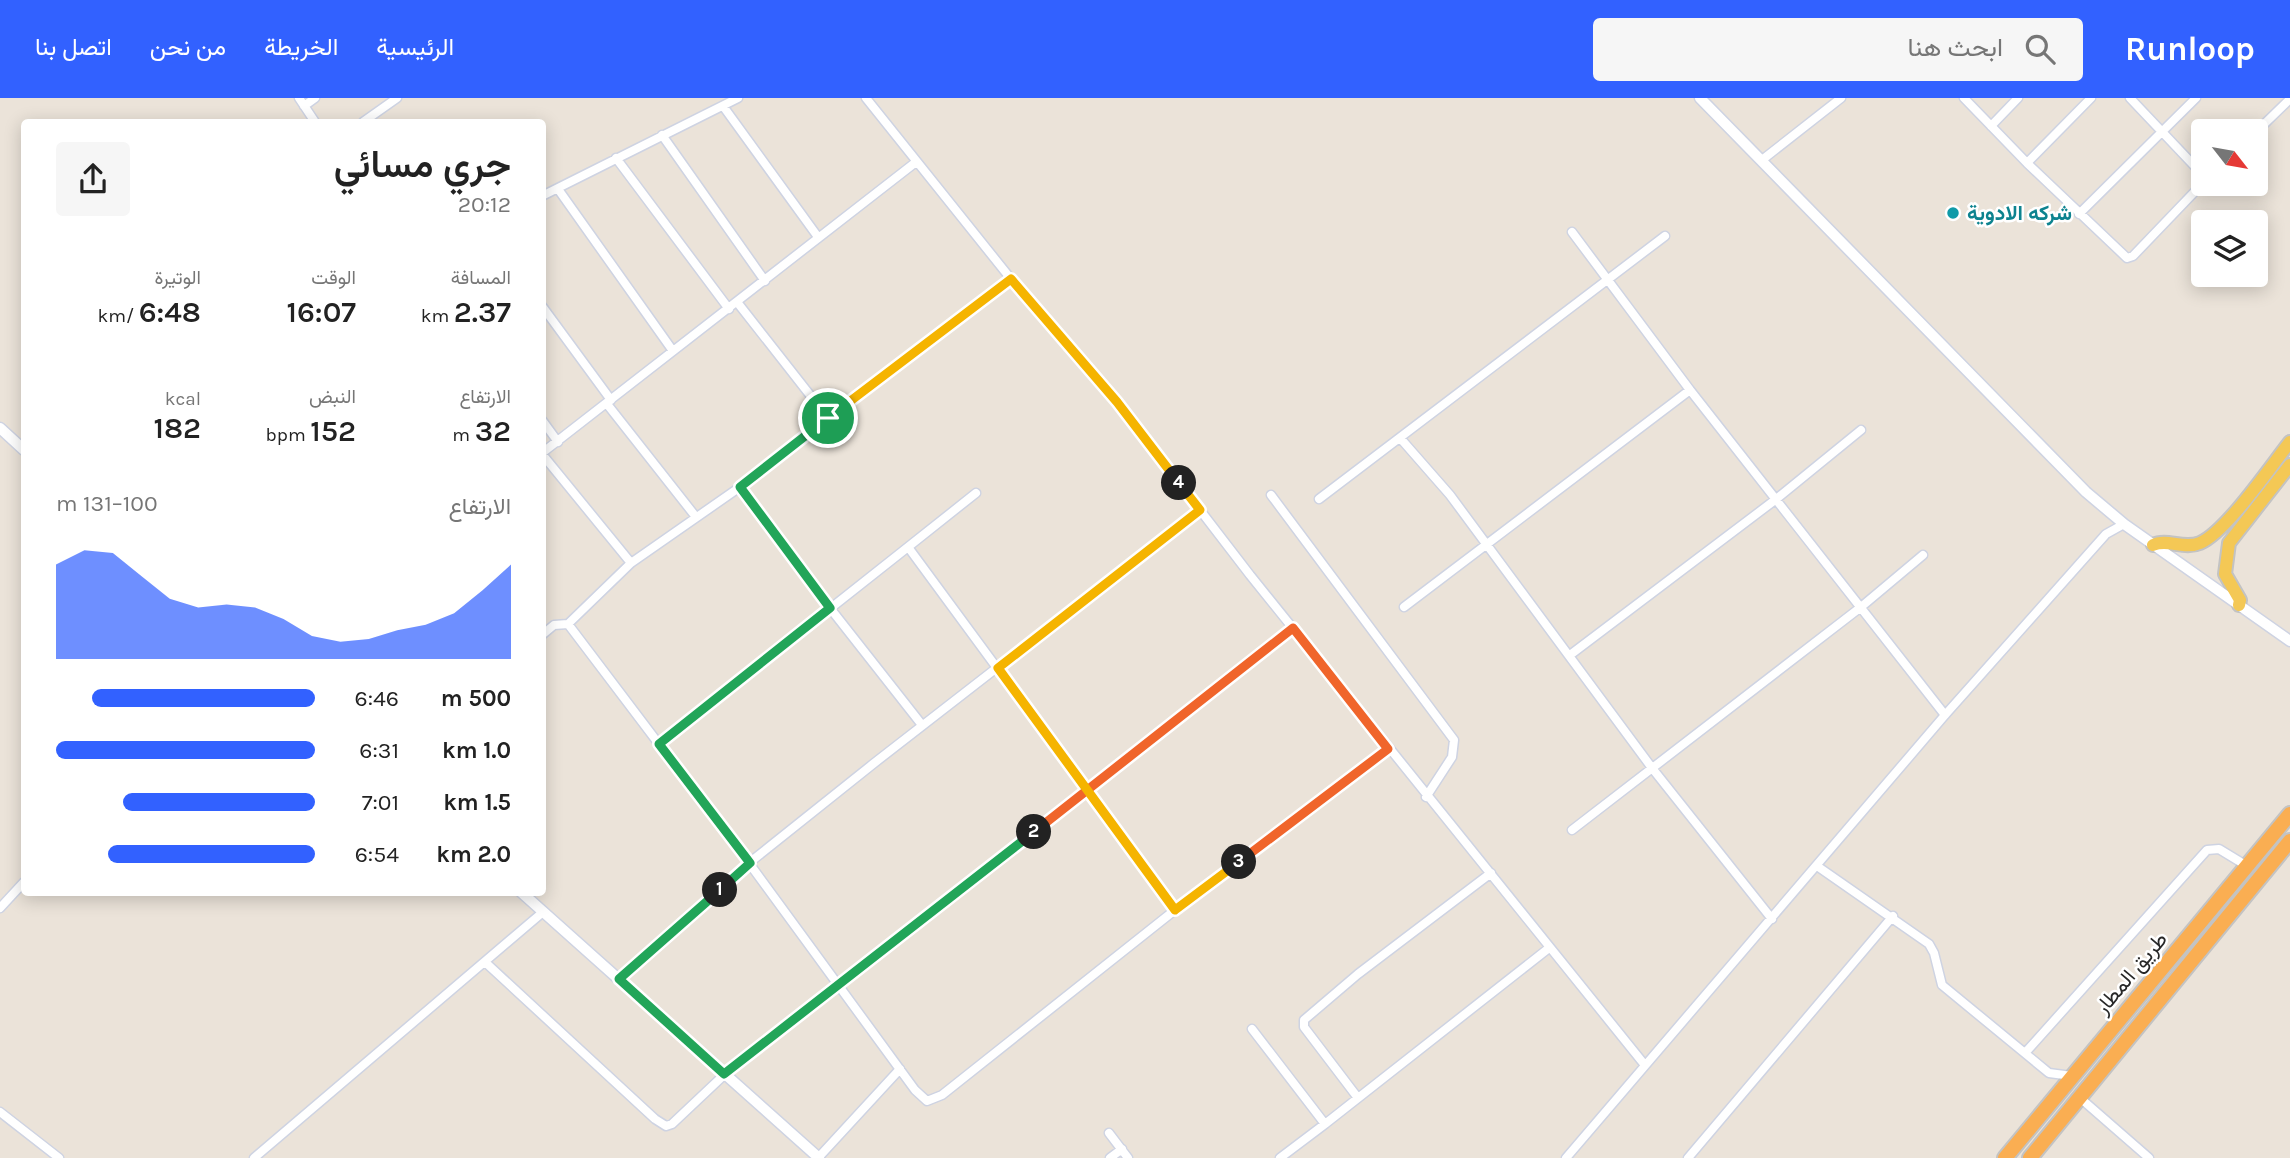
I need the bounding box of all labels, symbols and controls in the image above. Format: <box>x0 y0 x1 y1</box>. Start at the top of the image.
search box <box>1593 18 2083 81</box>
icon: search <box>2021 30 2059 68</box>
text: Runloop <box>2125 30 2255 68</box>
text: ابحث هنا <box>1908 32 2003 63</box>
text: اتصل بنا <box>35 33 112 61</box>
text: من نحن <box>150 33 226 61</box>
text: الخريطة <box>264 33 338 61</box>
text: الرئيسية <box>376 33 454 61</box>
north arrow <box>2191 119 2268 196</box>
map controls <box>2191 119 2268 287</box>
button: share <box>56 142 130 216</box>
text: جري مسائي <box>334 142 511 187</box>
text: 20:12 <box>458 191 511 218</box>
place label: شركه الادوية <box>1967 201 2072 226</box>
marker: شركه الادوية <box>1945 205 1961 221</box>
button: layers <box>2191 210 2268 287</box>
text: الوتيرة <box>155 267 201 289</box>
text: الوقت <box>311 267 356 289</box>
text: المسافة <box>451 267 511 289</box>
text: 6:48 <box>139 294 201 330</box>
text: 16:07 <box>286 294 356 330</box>
text: 2.37 <box>454 294 511 330</box>
text: /km <box>97 305 139 327</box>
text: km <box>421 305 454 327</box>
text: النبض <box>309 386 356 408</box>
text: الارتفاع <box>459 386 511 408</box>
text: kcal <box>165 388 201 410</box>
pin <box>798 388 858 448</box>
icon: arrive <box>809 399 847 437</box>
text: 182 <box>153 410 201 446</box>
text: 152 <box>310 413 356 449</box>
text: 32 <box>475 413 511 449</box>
text: bpm <box>266 424 310 446</box>
text: m <box>452 424 475 446</box>
pin: 4 <box>1162 466 1196 500</box>
text: 4 <box>1173 471 1184 493</box>
text: 100–131 m <box>56 490 158 517</box>
text: الارتفاع <box>449 493 511 520</box>
text: 6:46 <box>355 685 399 712</box>
text: 500 m <box>441 685 511 712</box>
text: 6:31 <box>359 737 399 764</box>
text: 1.0 km <box>442 737 511 764</box>
text: 7:01 <box>362 789 399 816</box>
text: 1.5 km <box>443 789 511 816</box>
pin: 2 <box>1016 814 1052 850</box>
text: 2 <box>1028 820 1039 842</box>
text: 6:54 <box>355 841 399 868</box>
text: 2.0 km <box>436 841 511 868</box>
pin: 3 <box>1222 844 1256 880</box>
text: 3 <box>1233 850 1244 872</box>
pin: 1 <box>702 872 738 908</box>
text: 1 <box>716 878 723 900</box>
street label: طريق المطار <box>2089 927 2173 1020</box>

